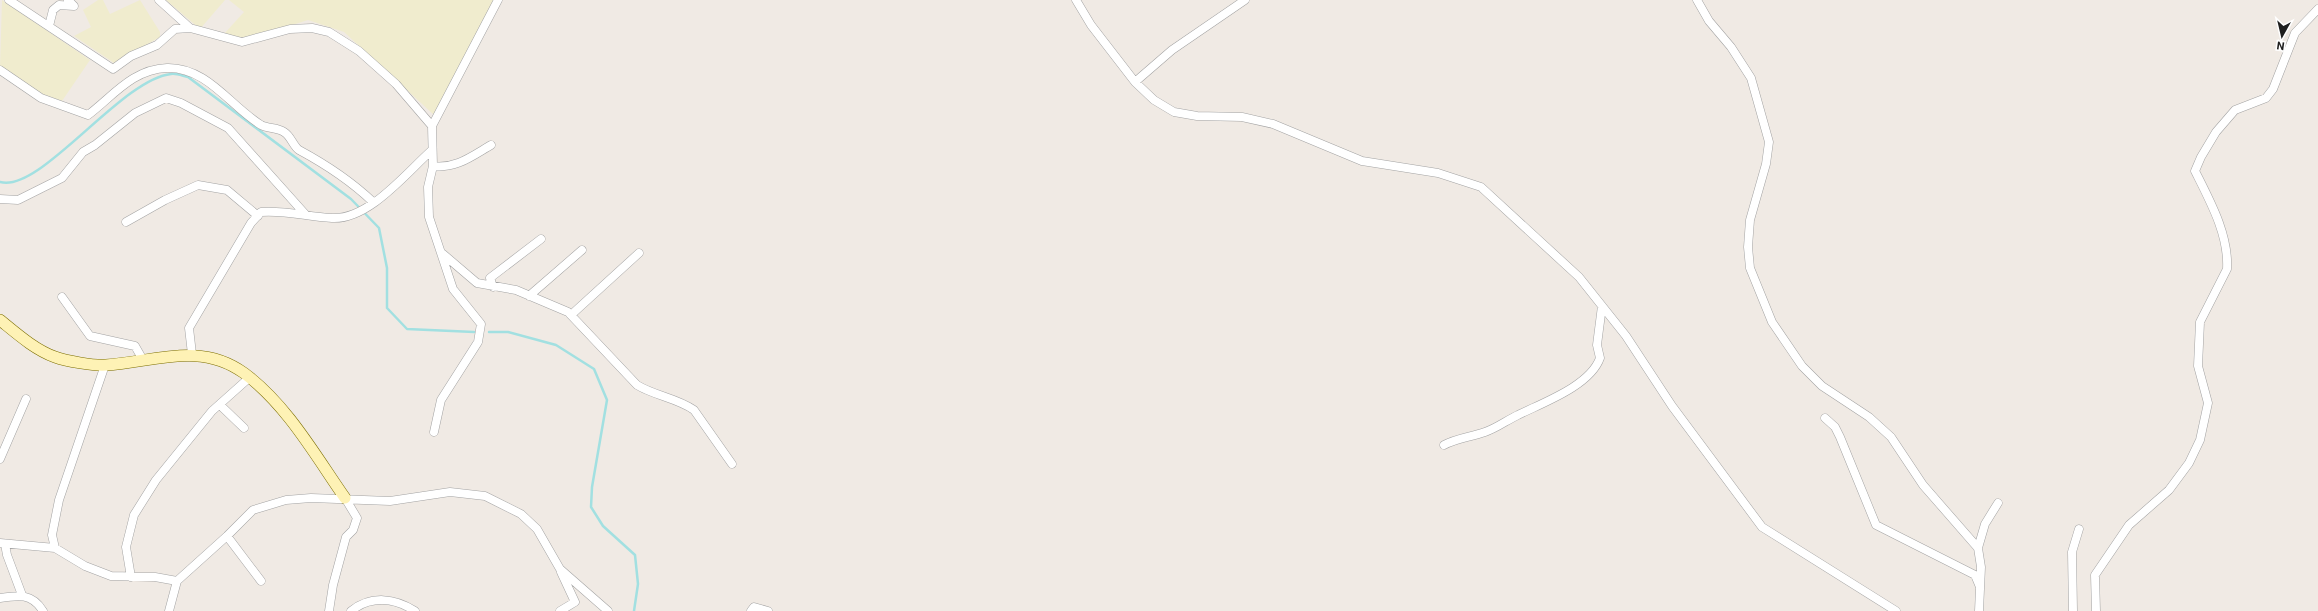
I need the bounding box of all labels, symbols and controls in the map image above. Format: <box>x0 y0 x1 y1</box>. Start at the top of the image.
north arrow <box>2262 16 2302 56</box>
text: N <box>2276 38 2285 52</box>

